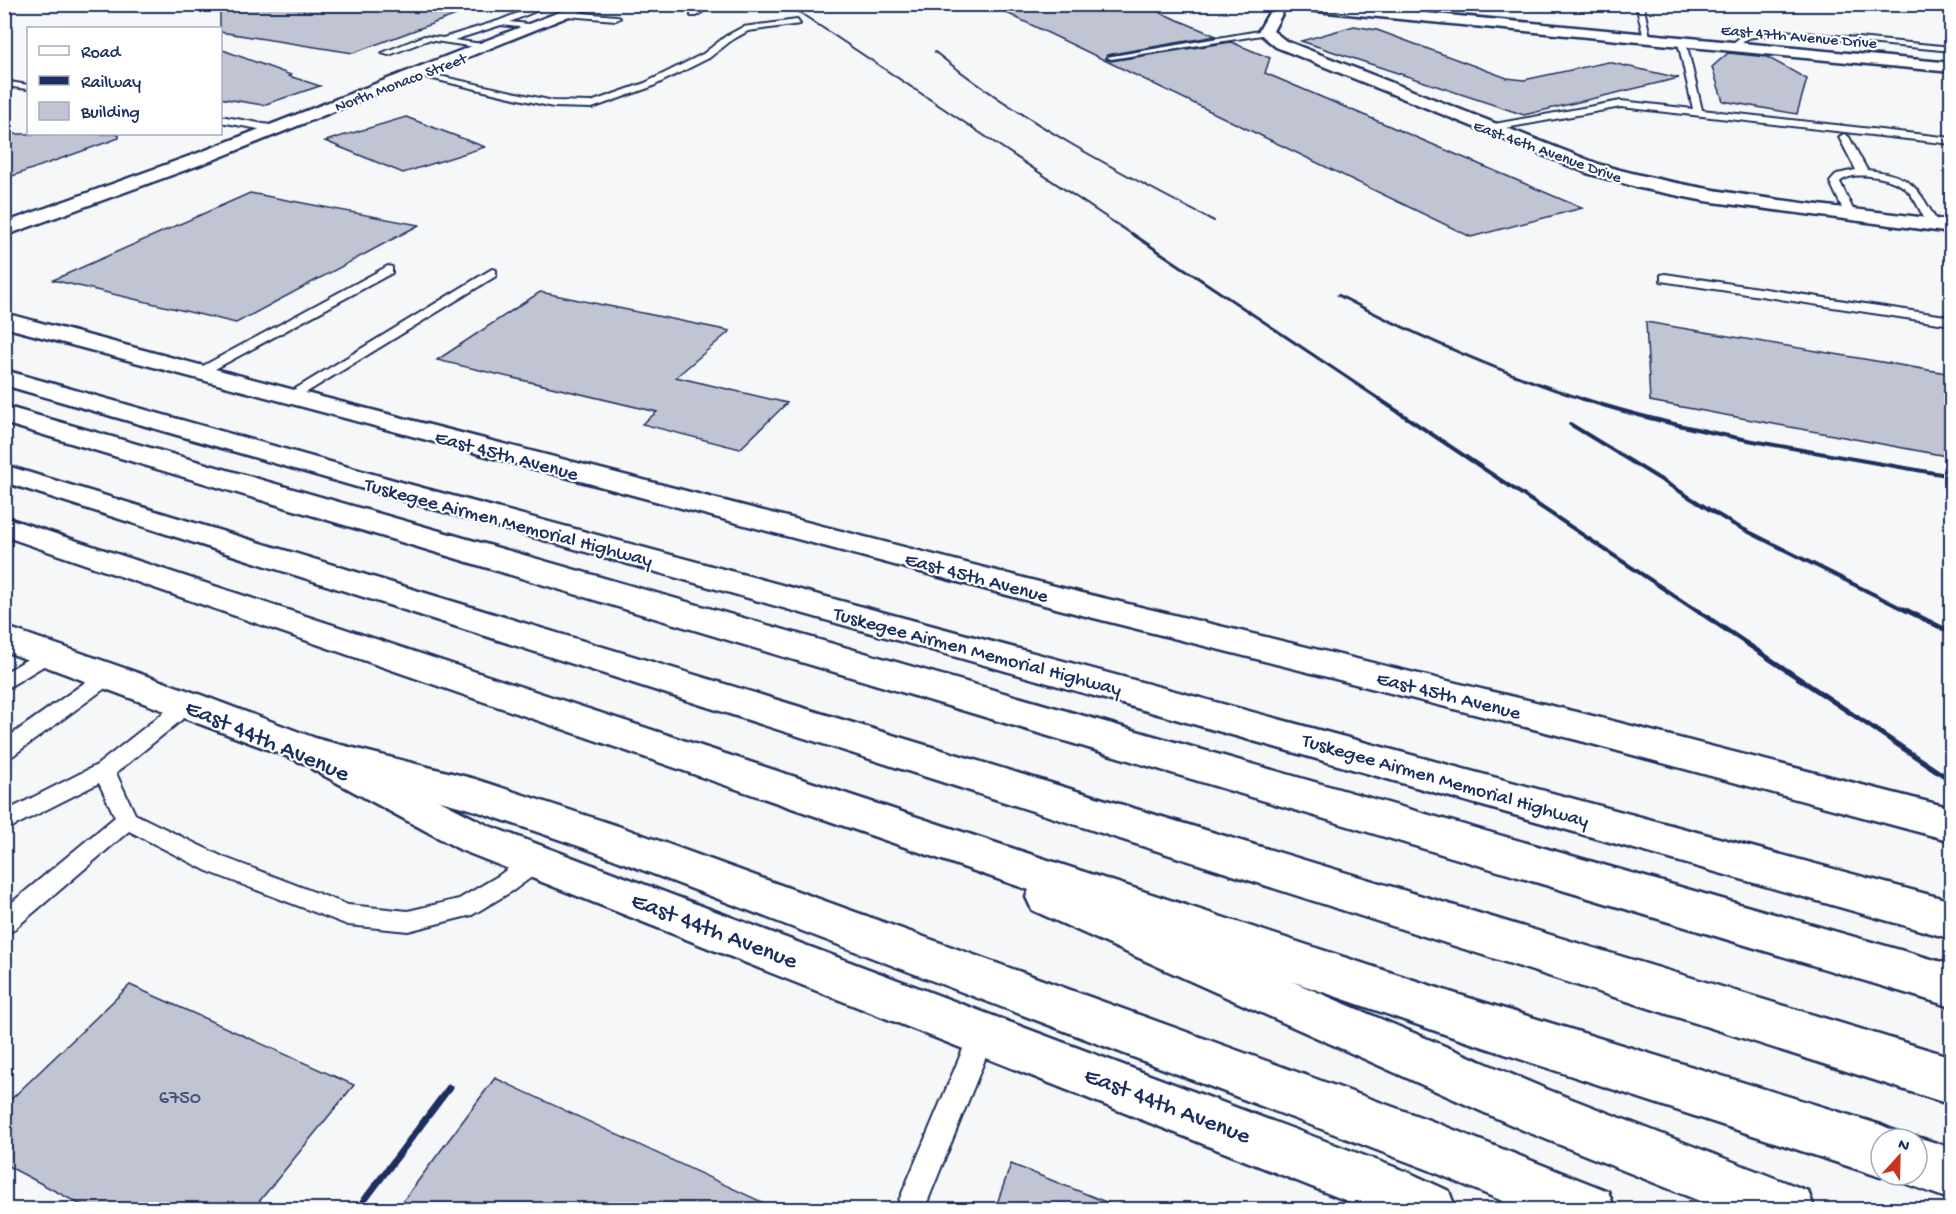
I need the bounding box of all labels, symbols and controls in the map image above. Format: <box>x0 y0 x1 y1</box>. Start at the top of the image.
street label: East 47th Avenue Drive <box>1720 22 1878 55</box>
legend <box>27 27 222 135</box>
text: Road <box>81 43 122 64</box>
street label: North Monaco Street <box>333 50 471 118</box>
text: Railway <box>81 73 141 94</box>
text: Building <box>80 103 140 124</box>
street label: East 46th Avenue Drive <box>1470 118 1624 189</box>
street label: East 45th Avenue <box>432 427 581 488</box>
street label: Tuskegee Airmen Memorial Highway <box>361 475 655 574</box>
street label: East 45th Avenue <box>902 549 1051 610</box>
street label: Tuskegee Airmen Memorial Highway <box>830 604 1124 703</box>
street label: East 45th Avenue <box>1374 668 1523 727</box>
street label: East 44th Avenue <box>180 695 354 790</box>
street label: Tuskegee Airmen Memorial Highway <box>1298 730 1591 834</box>
street label: East 44th Avenue <box>626 887 802 978</box>
street label: East 44th Avenue <box>1079 1062 1255 1153</box>
house number: 6750 <box>159 1088 201 1111</box>
north arrow <box>1869 1127 1929 1187</box>
text: N <box>1895 1136 1912 1157</box>

